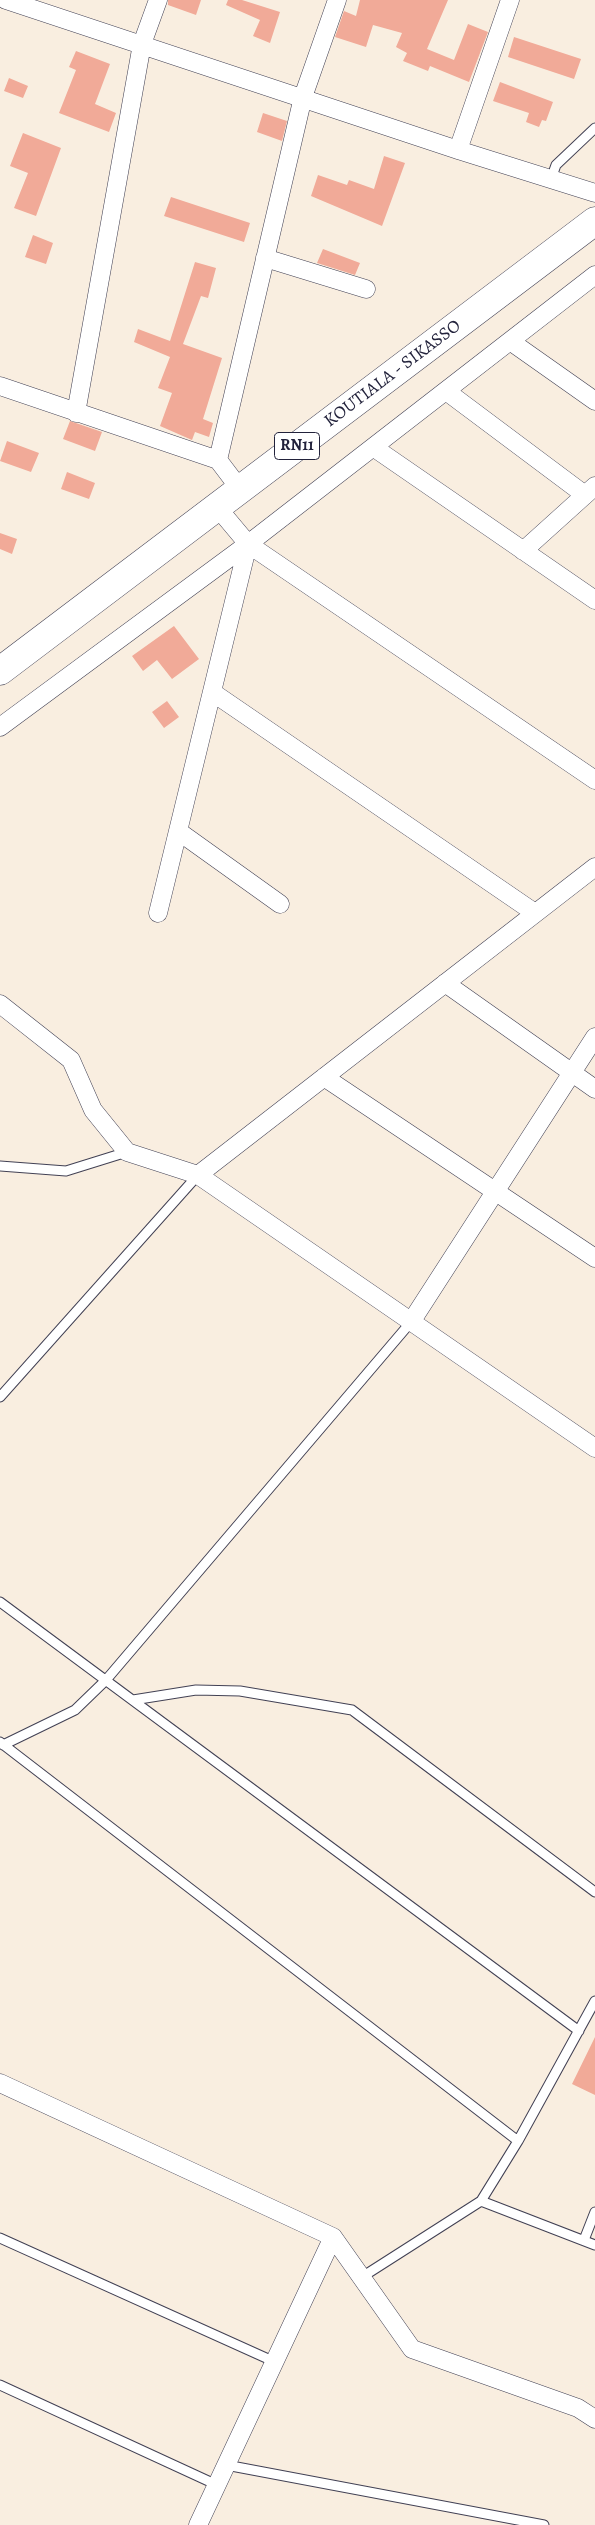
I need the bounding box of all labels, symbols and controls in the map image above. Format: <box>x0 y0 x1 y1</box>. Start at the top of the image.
street label: KOUTIALA - SIKASSO <box>320 316 466 432</box>
road number: RN11 <box>274 432 320 460</box>

